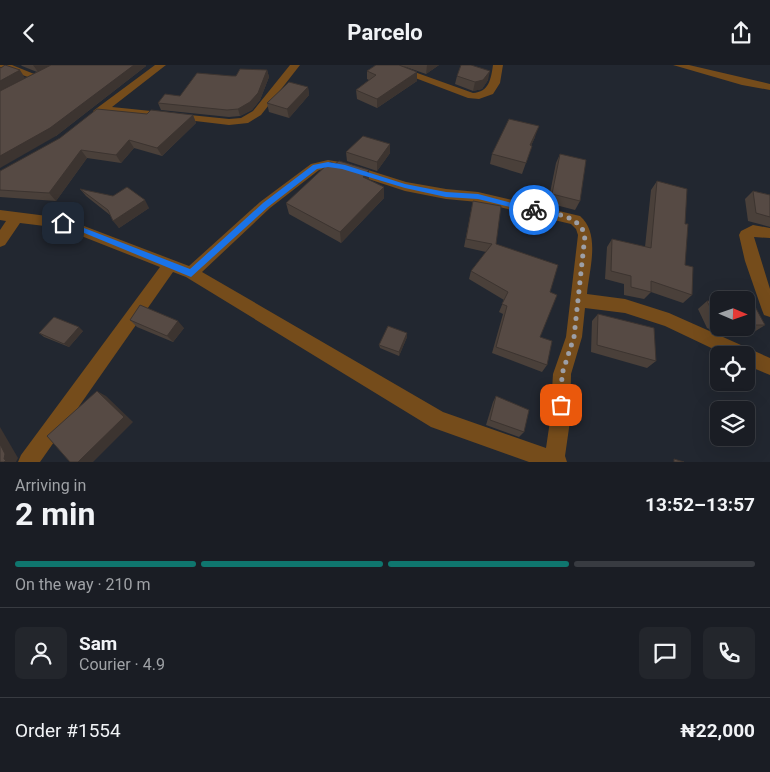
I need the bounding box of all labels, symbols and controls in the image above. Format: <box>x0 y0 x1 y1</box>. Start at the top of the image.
icon: back <box>15 19 43 47</box>
icon: share <box>727 19 755 47</box>
text: Parcelo <box>347 20 423 45</box>
courier <box>509 185 559 235</box>
icon: bike <box>520 196 548 224</box>
pin <box>42 202 84 244</box>
icon: home <box>49 209 77 237</box>
north arrow <box>710 291 755 336</box>
map controls <box>710 291 755 446</box>
button: locate <box>710 346 755 391</box>
pin <box>540 384 582 426</box>
icon: bag <box>547 391 575 419</box>
button: layers <box>710 401 755 446</box>
text: Arriving in <box>15 476 86 495</box>
text: 13:52–13:57 <box>645 493 755 516</box>
text: 2 min <box>15 495 95 533</box>
text: On the way · 210 m <box>15 575 151 594</box>
button: person <box>15 627 67 679</box>
button: chat <box>639 627 691 679</box>
button: phone <box>703 627 755 679</box>
text: Sam <box>79 632 117 655</box>
text: Courier · 4.9 <box>79 655 165 674</box>
text: Order #1554 <box>15 719 121 742</box>
text: ₦22,000 <box>680 719 755 742</box>

